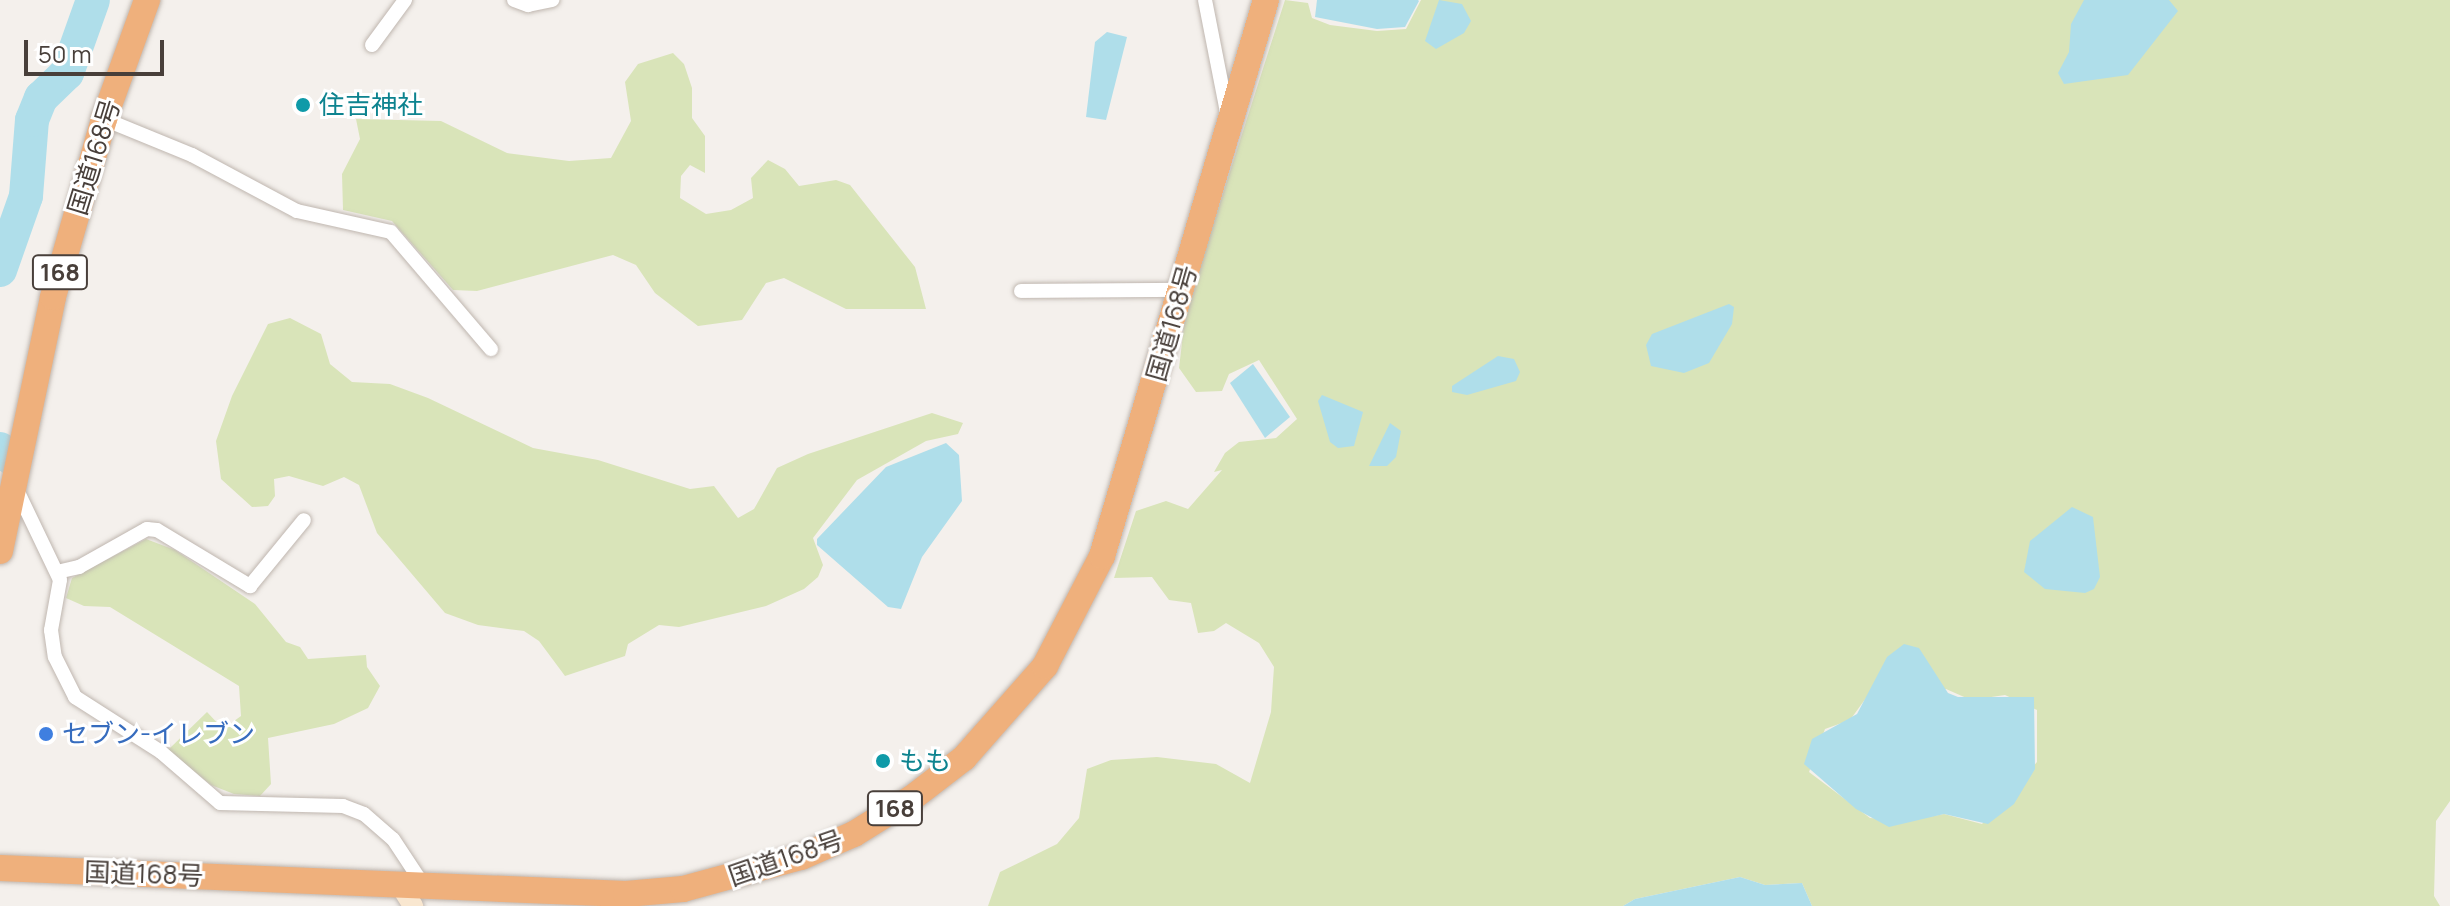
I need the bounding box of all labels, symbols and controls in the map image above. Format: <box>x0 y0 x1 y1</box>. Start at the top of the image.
scale bar <box>28 24 168 74</box>
text: 50 m <box>38 37 92 70</box>
place label: 住吉神社 <box>319 89 423 121</box>
street label: 国道168号 <box>62 95 126 219</box>
marker: 住吉神社 <box>294 96 312 114</box>
road number: 168 <box>30 252 90 292</box>
street label: 国道168号 <box>1141 261 1203 385</box>
place label: セブン-イレブン <box>62 718 255 750</box>
marker: セブン-イレブン <box>37 725 55 743</box>
place label: もも <box>899 745 951 777</box>
marker: もも <box>874 752 892 770</box>
road number: 168 <box>865 788 925 828</box>
street label: 国道168号 <box>724 824 848 892</box>
street label: 国道168号 <box>84 856 204 892</box>

